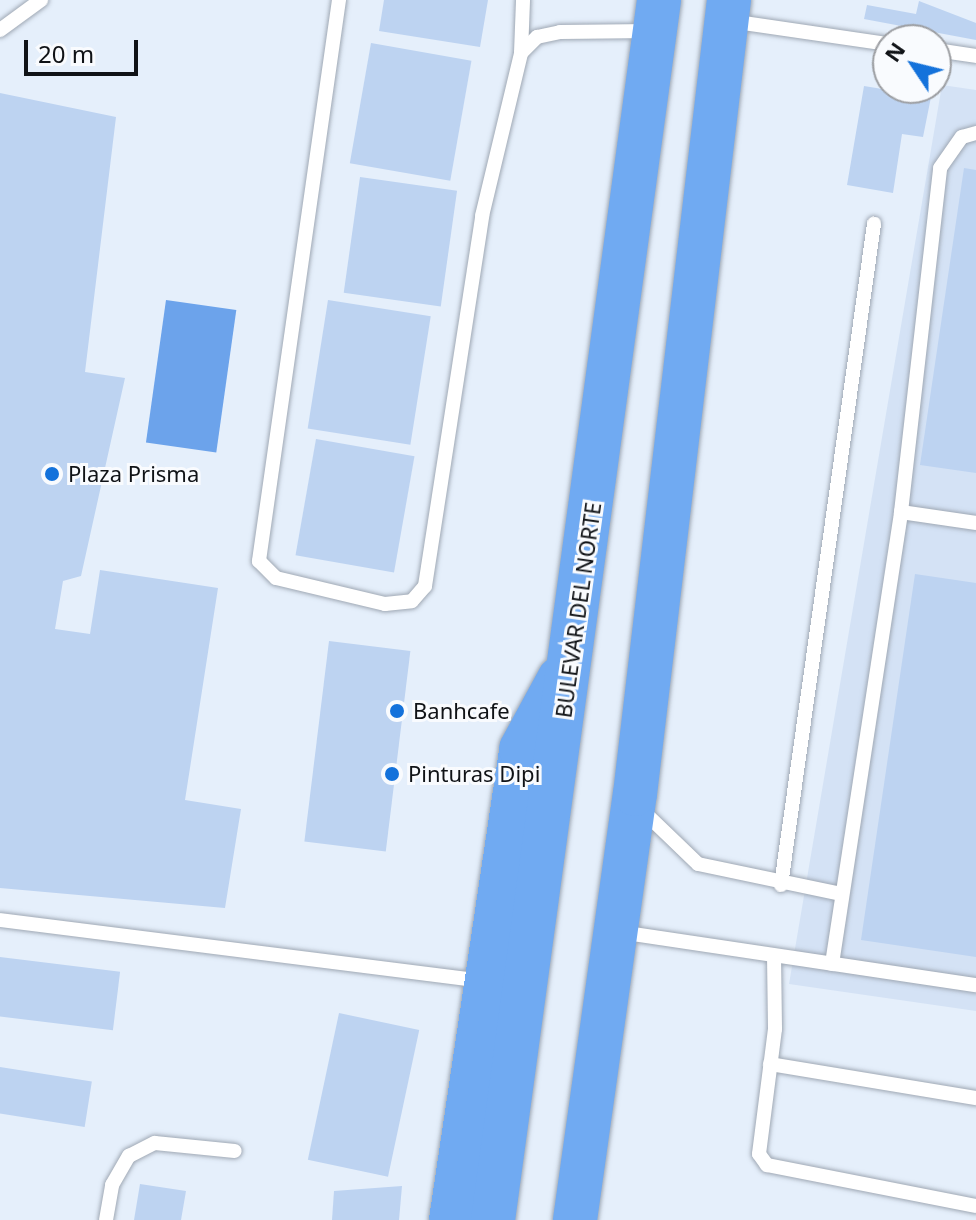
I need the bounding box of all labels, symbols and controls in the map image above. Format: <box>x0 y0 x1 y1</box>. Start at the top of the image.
scale bar <box>28 24 142 74</box>
north arrow <box>872 24 952 104</box>
text: N <box>877 35 911 67</box>
text: 20 m <box>38 37 94 70</box>
place label: Plaza Prisma <box>68 461 199 487</box>
marker: Plaza Prisma <box>43 465 61 483</box>
street label: BULEVAR DEL NORTE <box>550 500 606 720</box>
place label: Banhcafe <box>413 698 510 724</box>
marker: Banhcafe <box>388 702 406 720</box>
place label: Pinturas Dipi <box>408 761 540 787</box>
marker: Pinturas Dipi <box>383 765 401 783</box>

